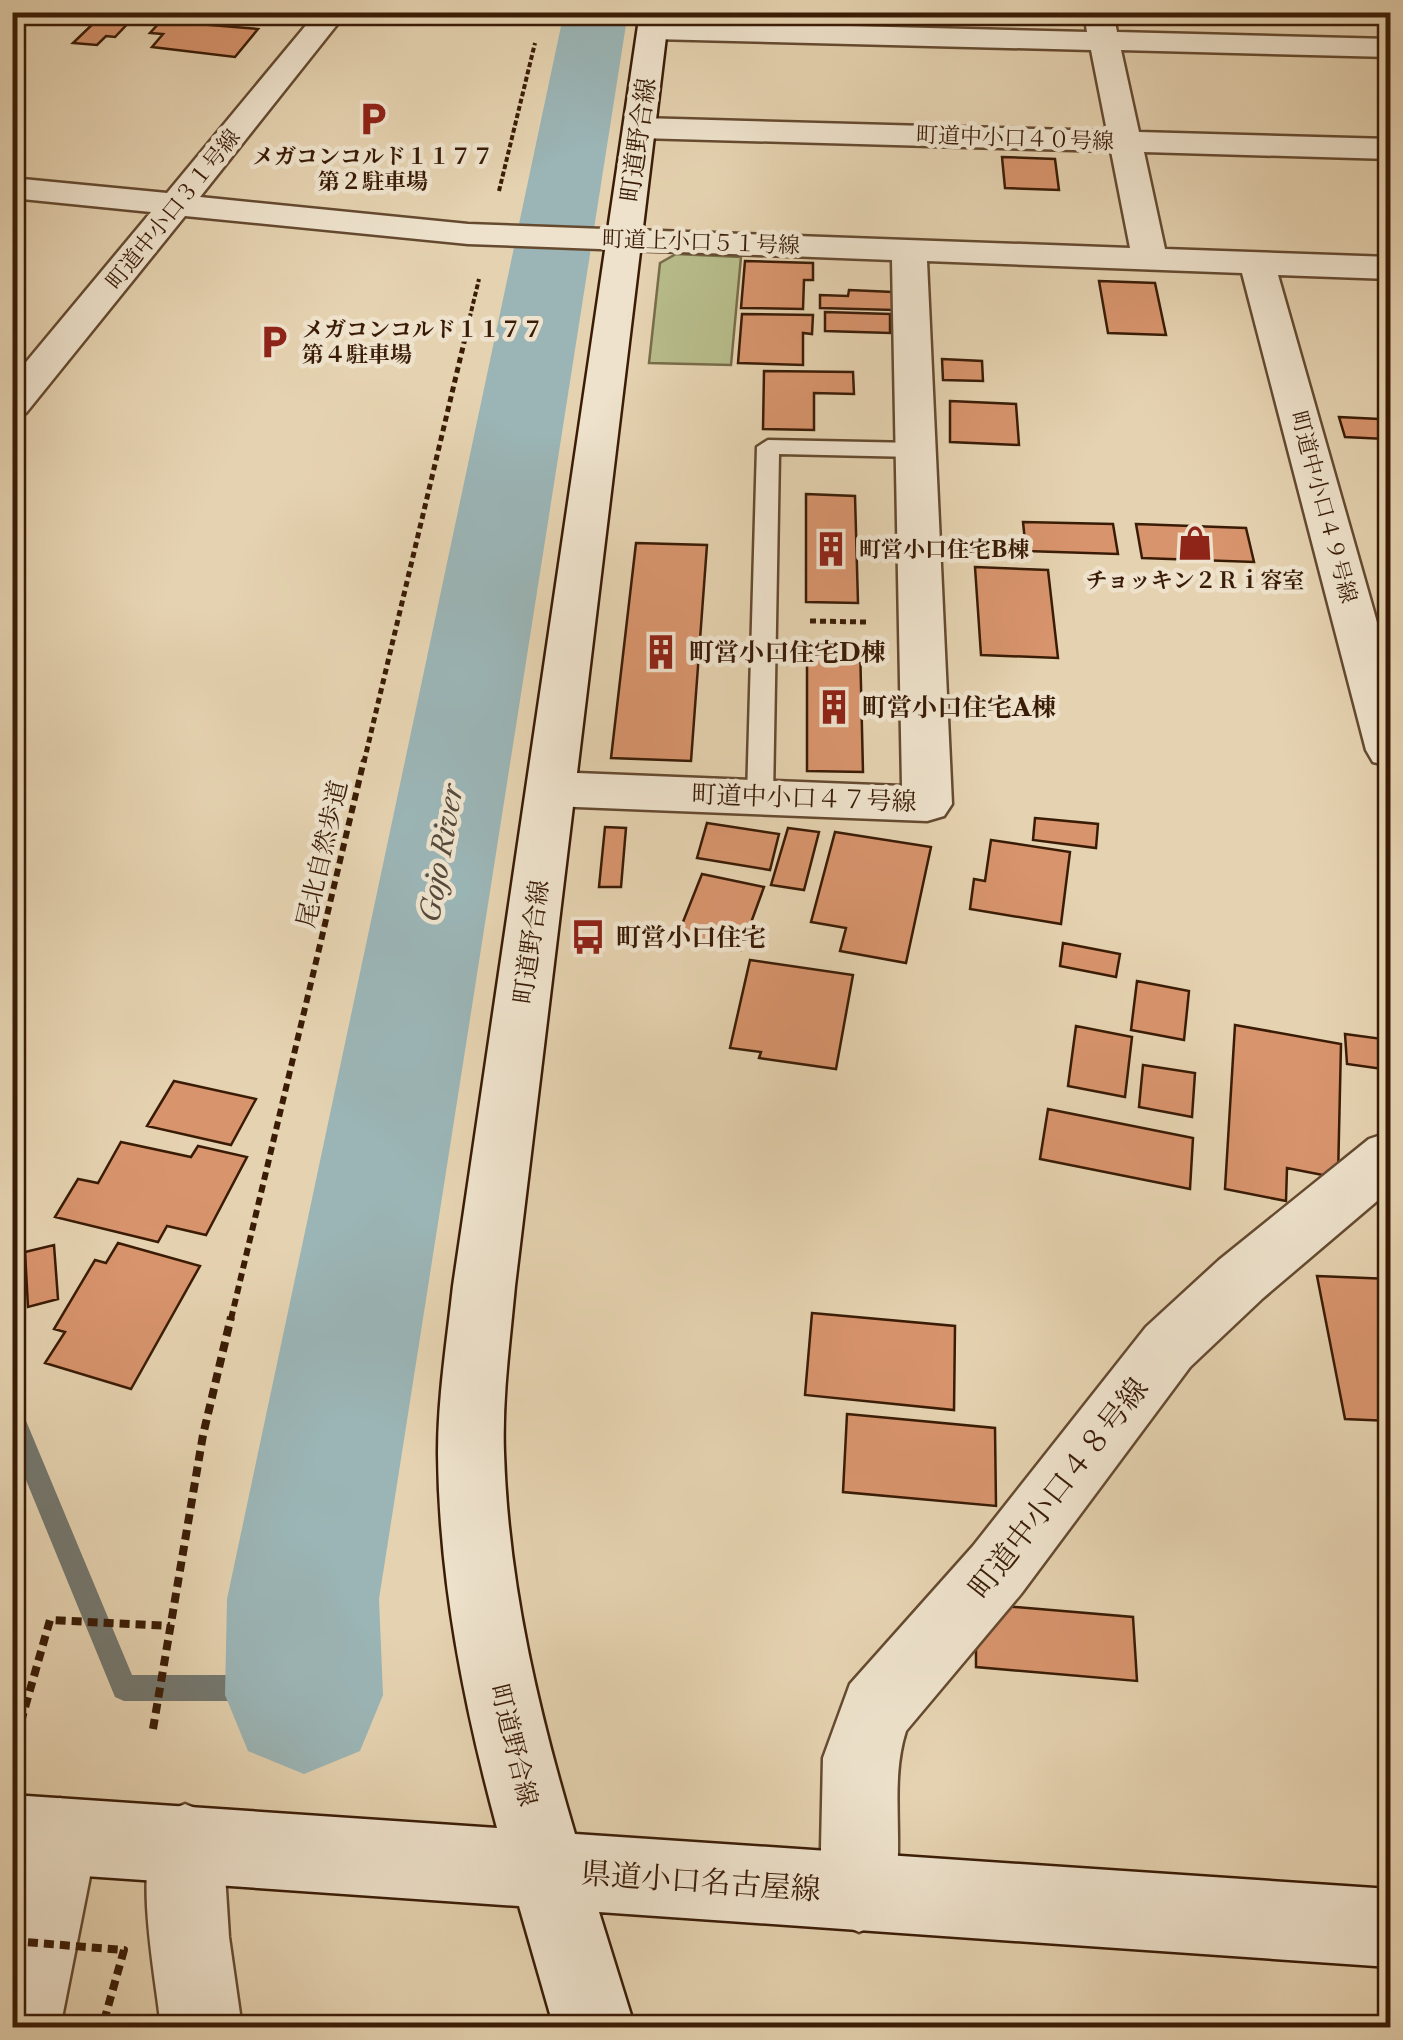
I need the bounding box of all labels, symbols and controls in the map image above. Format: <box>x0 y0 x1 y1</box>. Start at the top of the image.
street label: 町道野合線 <box>614 76 662 204</box>
parking icon: メガコンコルド１１７７ 第２駐車場 <box>354 100 392 138</box>
street label: 町道中小口４０号線 <box>916 121 1114 155</box>
street label: 町道中小口３１号線 <box>100 124 246 294</box>
place label: メガコンコルド１１７７ 第２駐車場 <box>252 143 494 195</box>
street label: 町道上小口５１号線 <box>602 225 800 259</box>
place label: メガコンコルド１１７７ 第４駐車場 <box>302 316 544 368</box>
parking icon: メガコンコルド１１７７ 第４駐車場 <box>255 323 293 361</box>
street label: 町道中小口４９号線 <box>1285 408 1363 606</box>
shop icon: チョッキン２Ｒｉ容室 <box>1176 524 1214 562</box>
building icon: 町営小口住宅B棟 <box>812 530 850 568</box>
place label: 町営小口住宅B棟 <box>859 536 1029 563</box>
place label: チョッキン２Ｒｉ容室 <box>1085 567 1305 594</box>
building icon: 町営小口住宅D棟 <box>642 633 680 671</box>
place label: 町営小口住宅D棟 <box>689 637 886 668</box>
building icon: 町営小口住宅A棟 <box>815 688 853 726</box>
place label: 町営小口住宅A棟 <box>862 692 1056 723</box>
street label: 尾北自然歩道 <box>290 777 354 931</box>
street label: 町道中小口４７号線 <box>691 779 917 817</box>
water label: Gojo River <box>412 780 470 925</box>
street label: 町道野合線 <box>507 878 555 1006</box>
bus stop icon: 町営小口住宅 <box>569 918 607 956</box>
place label: 町営小口住宅 <box>616 922 766 953</box>
street label: 町道中小口４８号線 <box>960 1370 1156 1606</box>
street label: 町道野合線 <box>484 1681 544 1809</box>
street label: 県道小口名古屋線 <box>580 1854 822 1908</box>

